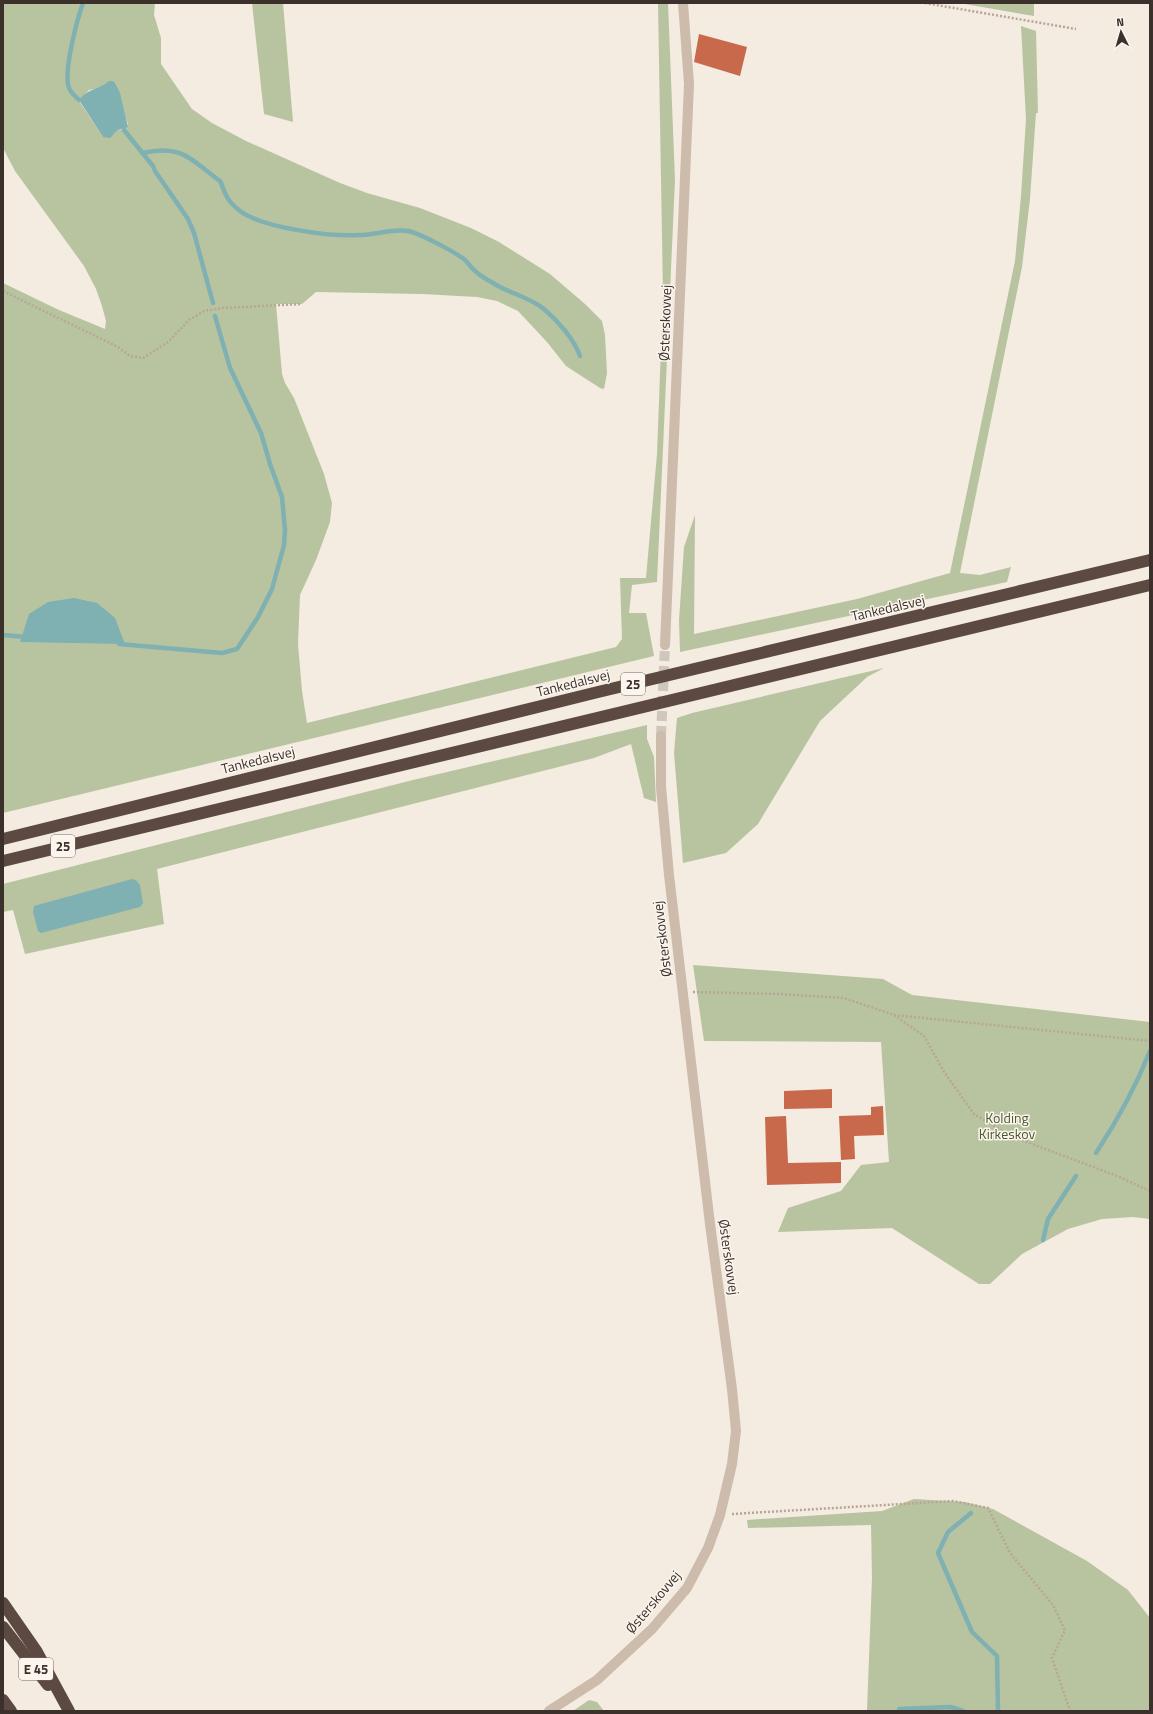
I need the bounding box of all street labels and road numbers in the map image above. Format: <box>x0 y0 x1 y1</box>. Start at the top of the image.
street label: Østerskovvej <box>653 284 676 362</box>
street label: Tankedalsvej <box>849 589 927 626</box>
street label: Tankedalsvej <box>534 663 612 702</box>
road number: 25 <box>621 673 645 695</box>
street label: Tankedalsvej <box>219 740 297 779</box>
road number: 25 <box>51 835 75 857</box>
street label: Østerskovvej <box>646 900 677 978</box>
street label: Østerskovvej <box>714 1218 745 1296</box>
street label: Østerskovvej <box>620 1566 685 1638</box>
road number: E 45 <box>19 1658 53 1680</box>

